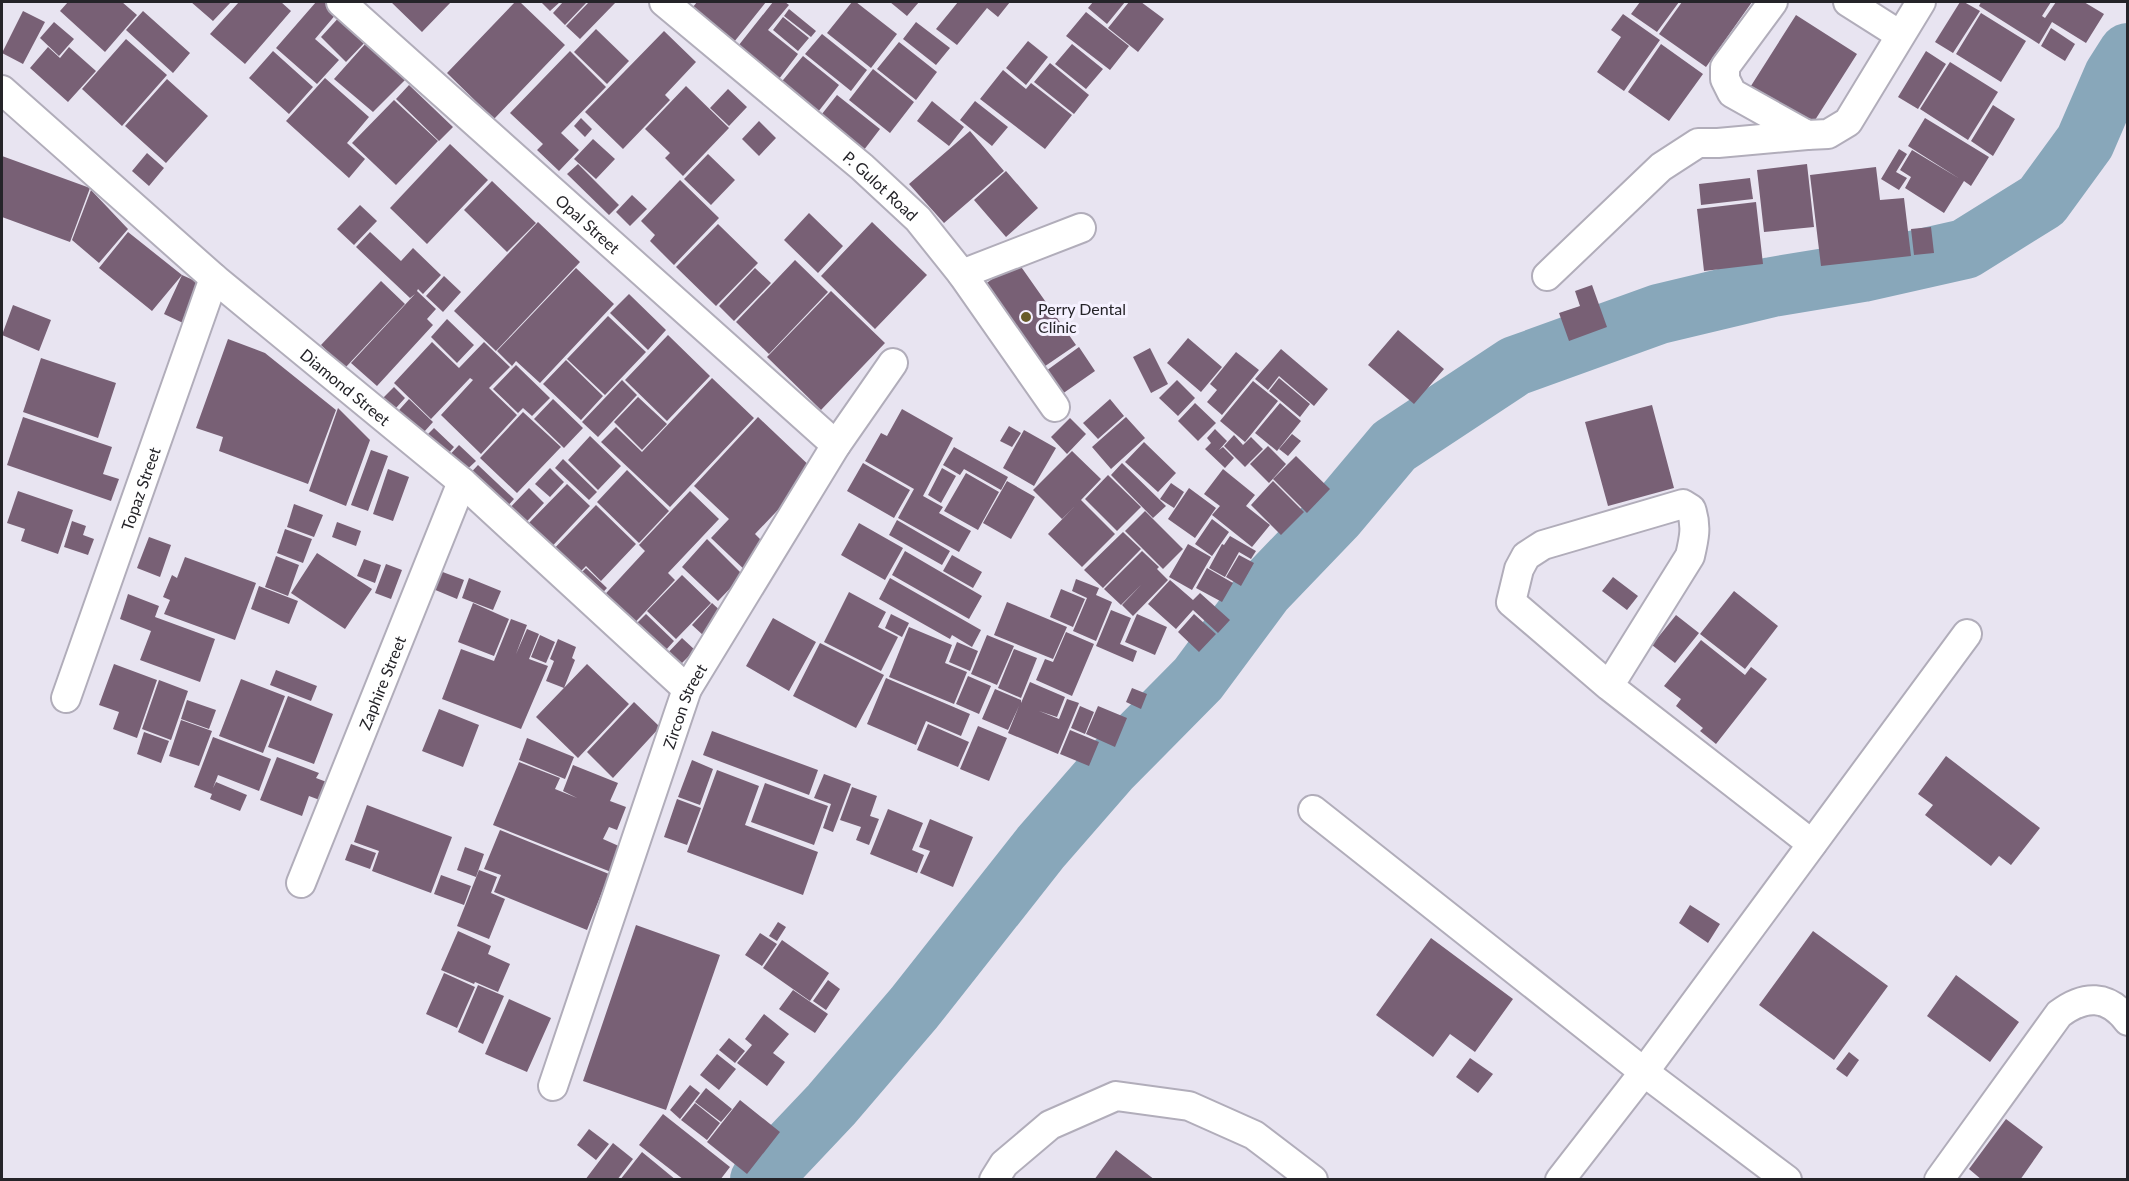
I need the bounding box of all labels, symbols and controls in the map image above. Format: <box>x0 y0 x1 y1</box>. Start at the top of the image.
street label: P. Gulot Road <box>840 146 922 224</box>
street label: Opal Street <box>552 190 625 257</box>
place label: Perry Dental Clinic <box>1038 299 1126 336</box>
marker: Perry Dental Clinic <box>1019 310 1033 324</box>
street label: Diamond Street <box>297 344 395 429</box>
street label: Topaz Street <box>116 444 163 533</box>
street label: Zaphire Street <box>354 633 409 732</box>
street label: Zircon Street <box>658 660 710 751</box>

